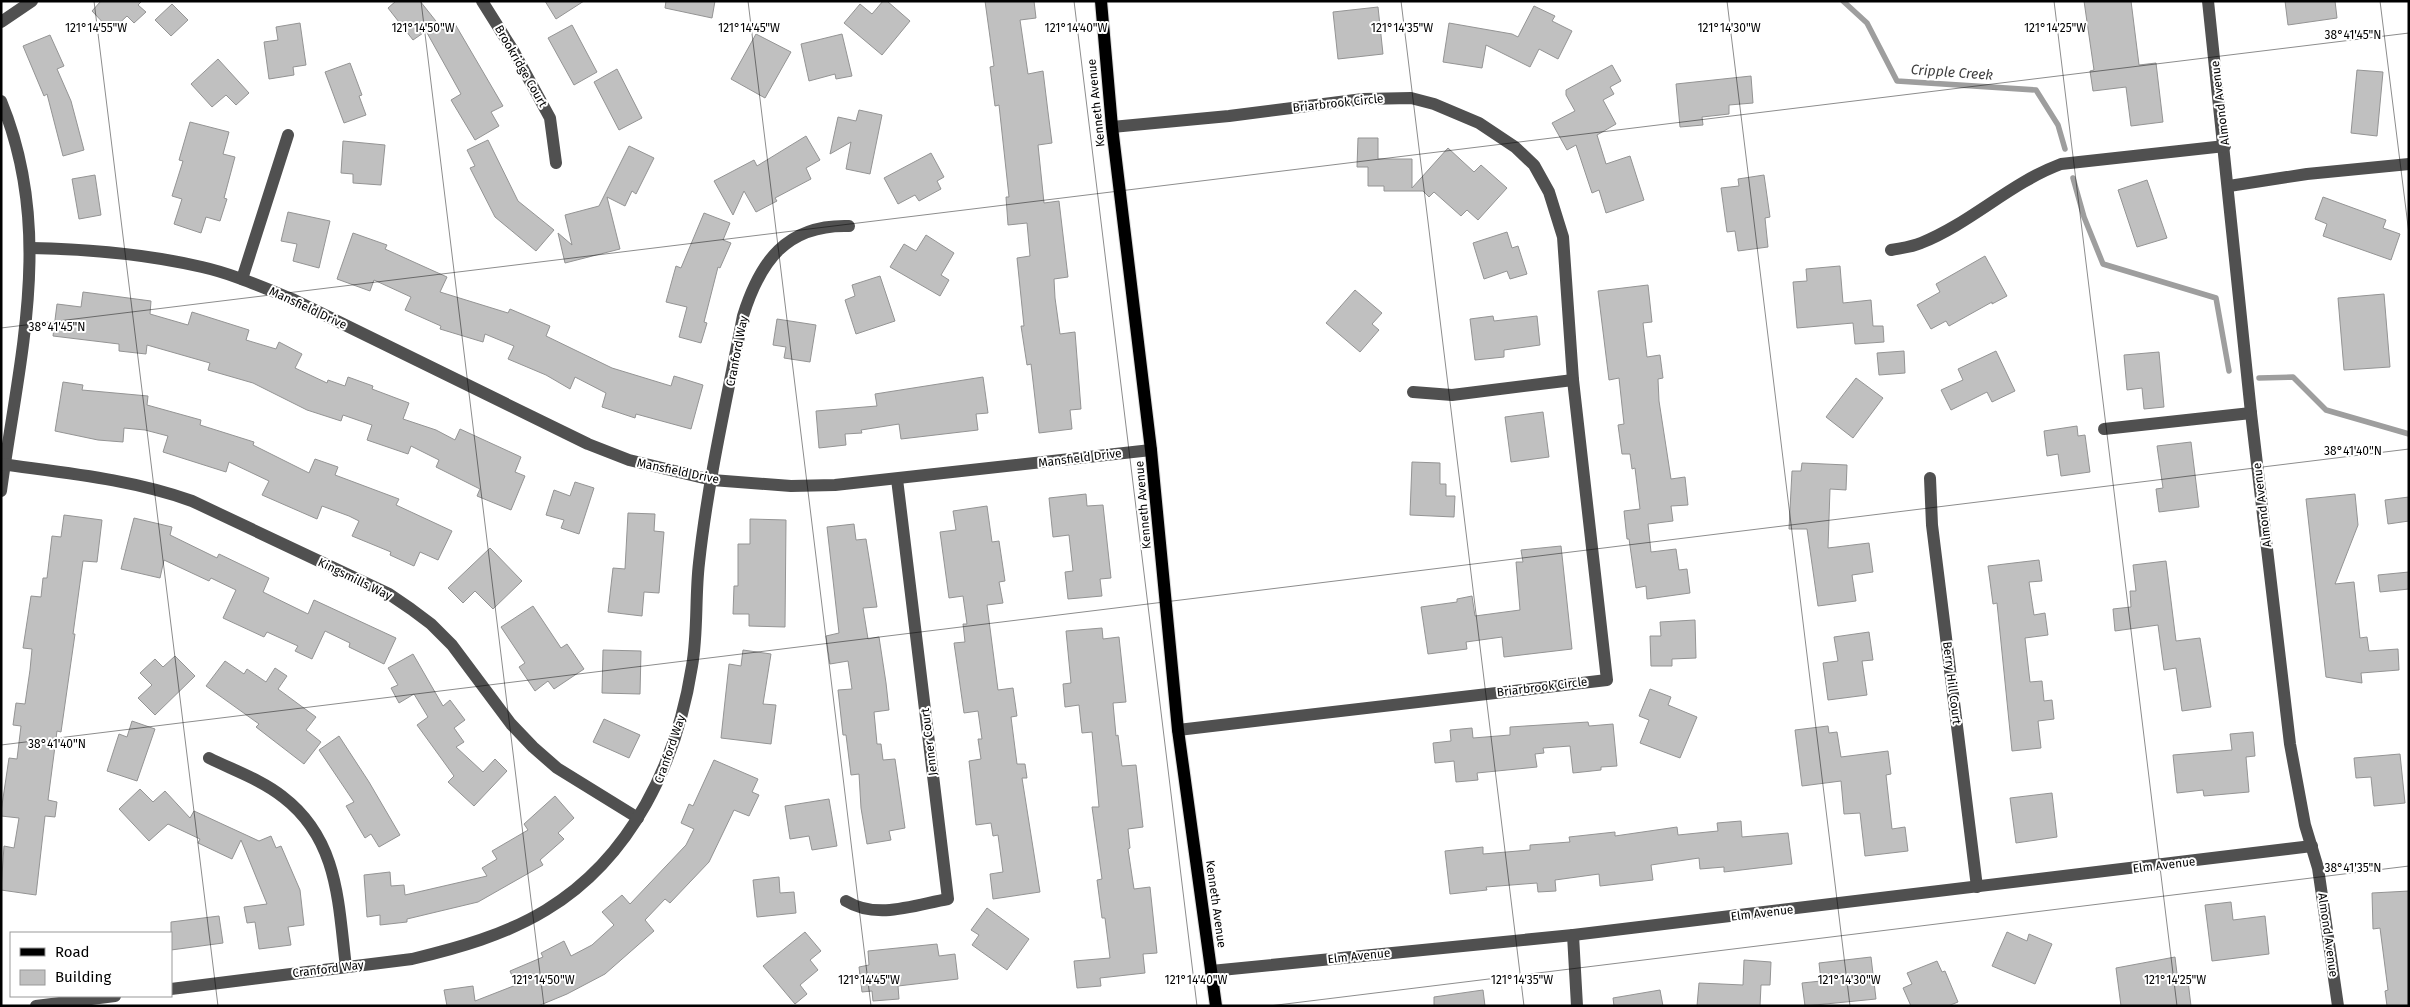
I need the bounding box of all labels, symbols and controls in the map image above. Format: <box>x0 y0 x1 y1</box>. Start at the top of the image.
text: 121°14'55"W <box>65 21 127 35</box>
text: 121°14'50"W <box>391 21 455 35</box>
text: 121°14'45"W <box>718 21 780 35</box>
text: 121°14'40"W <box>1044 21 1108 35</box>
text: 121°14'35"W <box>1371 21 1433 35</box>
text: 121°14'30"W <box>1697 21 1761 35</box>
text: 121°14'25"W <box>2024 21 2086 35</box>
street label: Brookridge Court <box>492 23 550 110</box>
text: 38°41'45"N <box>2325 28 2381 42</box>
street label: Kenneth Avenue <box>1084 58 1108 148</box>
street label: Almond Avenue <box>2208 60 2232 146</box>
water label: Cripple Creek <box>1910 61 1994 84</box>
street label: Briarbrook Circle <box>1292 91 1384 115</box>
street label: Mansfield Drive <box>267 284 349 332</box>
street label: Cranford Way <box>723 314 751 388</box>
text: 38°41'45"N <box>29 320 85 334</box>
text: 38°41'40"N <box>2324 444 2382 458</box>
street label: Mansfield Drive <box>1038 446 1122 470</box>
street label: Mansfield Drive <box>636 455 720 487</box>
street label: Kenneth Avenue <box>1132 460 1154 550</box>
street label: Almond Avenue <box>2250 462 2274 548</box>
street label: Kingsmills Way <box>316 555 394 603</box>
street label: Berry Hill Court <box>1940 641 1964 726</box>
street label: Briarbrook Circle <box>1496 674 1588 700</box>
street label: Jenner Court <box>918 707 940 777</box>
street label: Cranford Way <box>652 713 688 785</box>
text: 38°41'40"N <box>28 737 86 751</box>
street label: Elm Avenue <box>2132 854 2196 876</box>
street label: Kenneth Avenue <box>1203 859 1229 949</box>
text: 38°41'35"N <box>2324 861 2382 875</box>
street label: Almond Avenue <box>2315 892 2341 978</box>
street label: Elm Avenue <box>1730 902 1794 924</box>
legend <box>10 932 172 997</box>
text: Road <box>55 943 90 961</box>
street label: Elm Avenue <box>1327 946 1391 966</box>
street label: Cranford Way <box>292 958 365 980</box>
text: Building <box>55 968 111 986</box>
text: 121°14'50"W <box>511 973 575 987</box>
text: 121°14'45"W <box>838 973 900 987</box>
text: 121°14'40"W <box>1164 973 1228 987</box>
text: 121°14'35"W <box>1491 973 1553 987</box>
text: 121°14'30"W <box>1817 973 1881 987</box>
text: 121°14'25"W <box>2144 973 2206 987</box>

